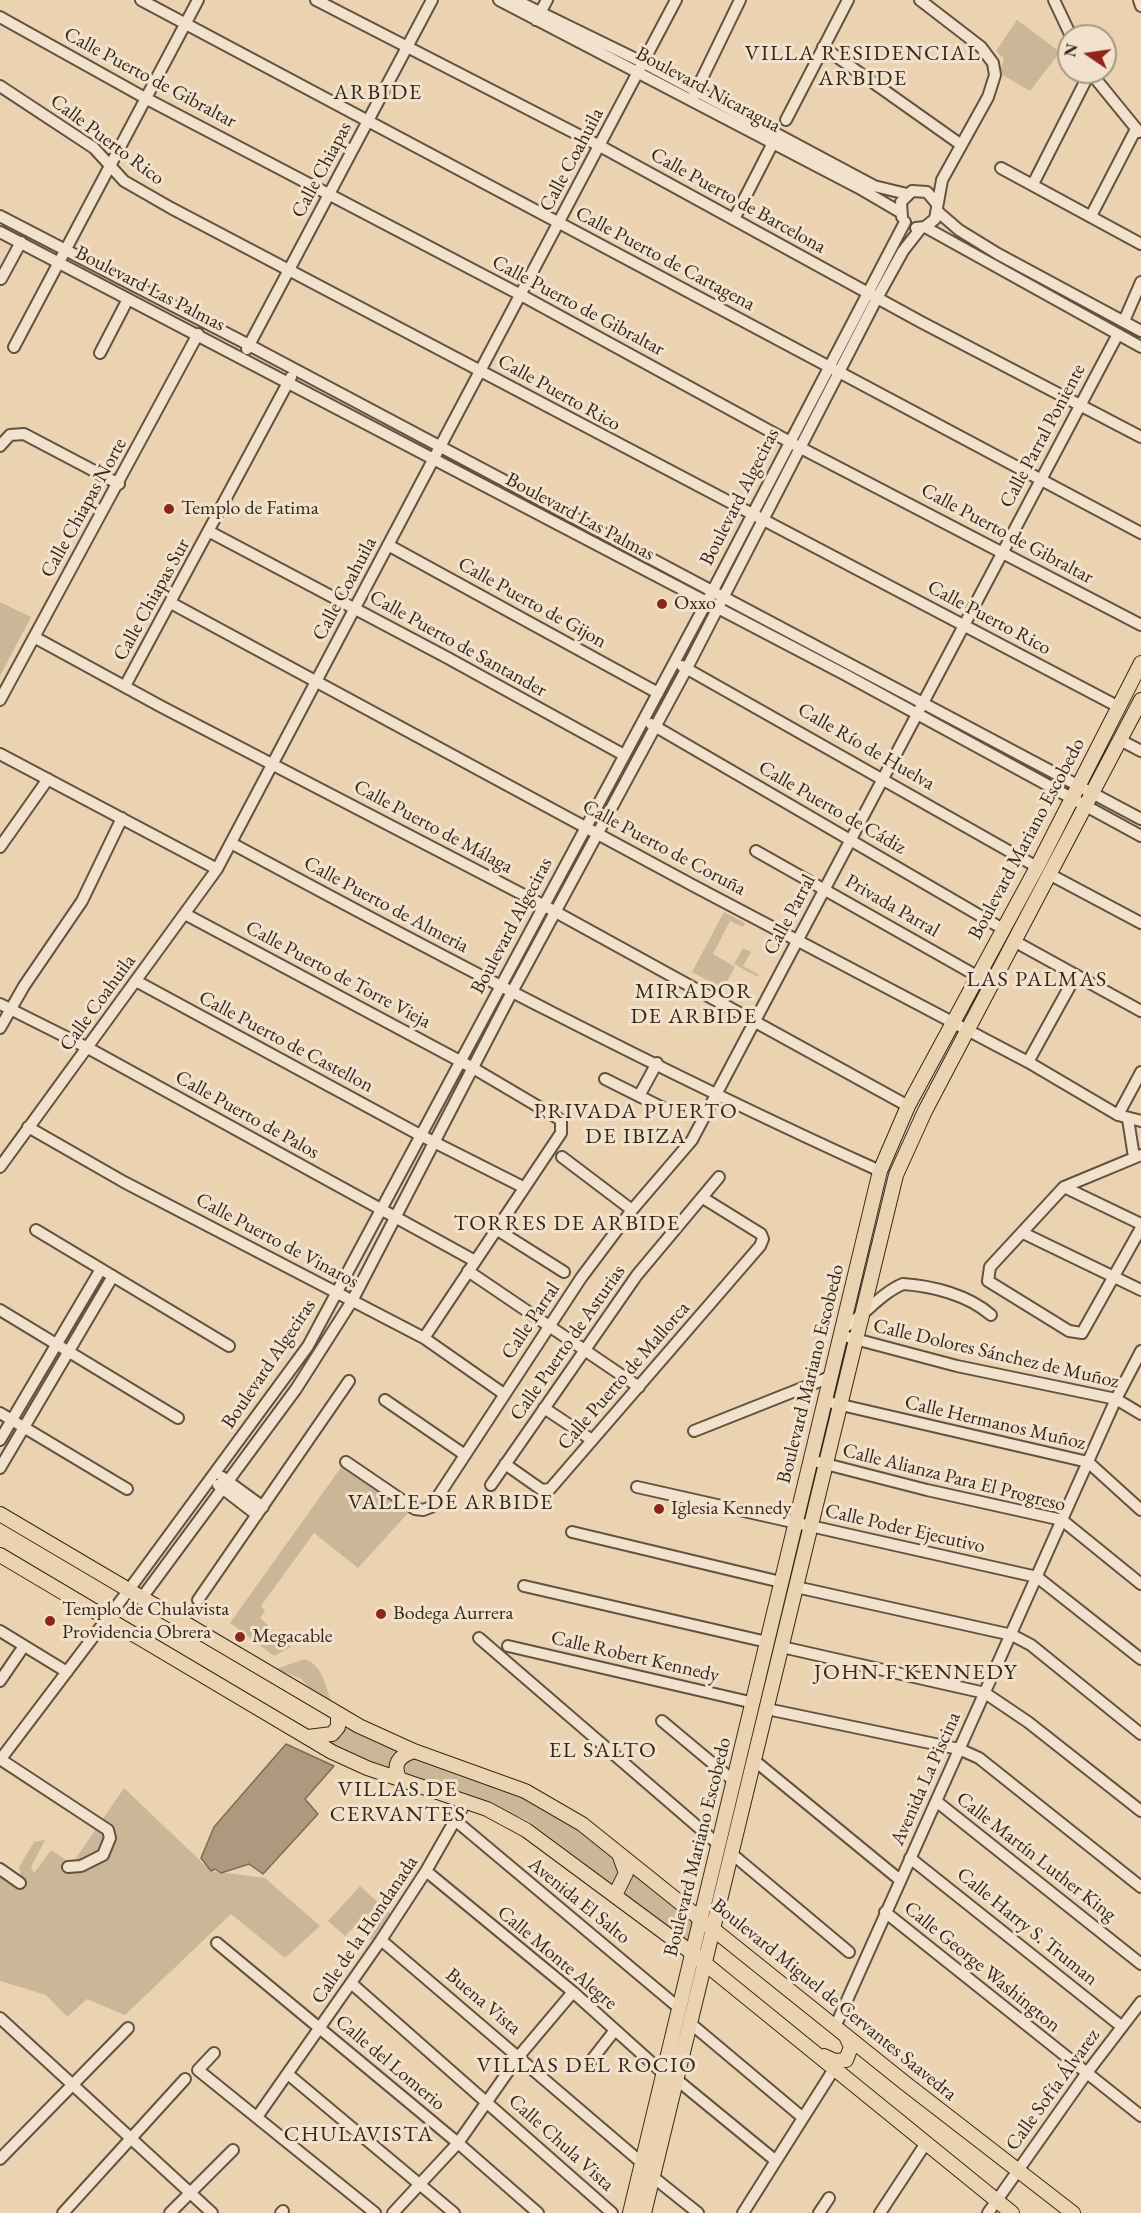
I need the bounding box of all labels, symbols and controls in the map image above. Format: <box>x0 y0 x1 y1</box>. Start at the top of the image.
street label: Calle Puerto de Gibraltar <box>60 22 240 134</box>
north arrow <box>1057 24 1117 84</box>
district label: VILLA RESIDENCIAL ARBIDE <box>745 41 981 92</box>
street label: Boulevard Nicaragua <box>632 42 784 138</box>
text: N <box>1059 42 1083 59</box>
district label: ARBIDE <box>333 80 423 106</box>
street label: Calle Puerto Rico <box>45 89 169 191</box>
street label: Calle Coahuila <box>535 104 609 216</box>
street label: Calle Chiapas <box>287 118 357 222</box>
street label: Calle Puerto de Barcelona <box>646 143 830 259</box>
street label: Calle Puerto de Cartagena <box>571 201 759 317</box>
street label: Boulevard Las Palmas <box>71 241 229 337</box>
street label: Calle Puerto de Gibraltar <box>488 250 668 362</box>
street label: Calle Puerto Rico <box>493 349 625 437</box>
street label: Calle Parral Poniente <box>995 360 1091 512</box>
street label: Boulevard Algeciras <box>695 424 785 570</box>
street label: Calle Chiapas Norte <box>36 434 132 582</box>
street label: Boulevard Las Palmas <box>502 468 658 566</box>
street label: Calle Puerto de Gibraltar <box>917 478 1097 590</box>
place label: Templo de Fatima <box>181 497 319 521</box>
marker: Templo de Fatima <box>162 502 176 516</box>
street label: Calle Coahuila <box>308 533 382 645</box>
street label: Calle Chiapas Sur <box>109 535 195 665</box>
street label: Calle Puerto de Gijon <box>454 552 610 654</box>
street label: Calle Puerto Rico <box>923 575 1055 661</box>
street label: Calle Puerto de Santander <box>365 585 551 703</box>
place label: Oxxo <box>674 592 716 616</box>
marker: Oxxo <box>655 597 669 611</box>
street label: Calle Río de Huelva <box>793 698 939 796</box>
street label: Boulevard Mariano Escobedo <box>964 734 1090 944</box>
street label: Calle Puerto de Cádiz <box>754 756 910 860</box>
street label: Calle Puerto de Málaga <box>349 775 517 879</box>
street label: Calle Puerto de Coruña <box>578 795 750 901</box>
street label: Calle Puerto de Almeria <box>299 851 473 959</box>
street label: Boulevard Algeciras <box>466 854 558 998</box>
street label: Privada Parral <box>840 869 944 943</box>
street label: Calle Parral <box>759 871 821 959</box>
street label: Calle Puerto de Torre Vieja <box>241 916 435 1034</box>
street label: Calle Coahuila <box>55 950 141 1056</box>
district label: LAS PALMAS <box>966 967 1108 993</box>
district label: MIRADOR DE ARBIDE <box>630 979 758 1030</box>
street label: Calle Puerto de Castellon <box>194 986 378 1098</box>
street label: Calle Puerto de Palos <box>171 1065 323 1165</box>
district label: PRIVADA PUERTO DE IBIZA <box>534 1099 738 1150</box>
street label: Calle Puerto de Vinaros <box>191 1188 363 1294</box>
district label: TORRES DE ARBIDE <box>453 1211 681 1237</box>
street label: Calle Puerto de Asturias <box>505 1260 631 1426</box>
street label: Boulevard Mariano Escobedo <box>772 1262 850 1486</box>
street label: Calle Parral <box>497 1278 565 1364</box>
street label: Boulevard Algeciras <box>217 1295 321 1433</box>
street label: Calle Puerto de Mallorca <box>553 1297 695 1455</box>
street label: Calle Dolores Sánchez de Muñoz <box>871 1314 1121 1394</box>
street label: Calle Hermanos Muñoz <box>902 1391 1088 1455</box>
street label: Calle Alianza Para El Progreso <box>840 1439 1068 1517</box>
district label: VALLE DE ARBIDE <box>348 1490 554 1516</box>
place label: Iglesia Kennedy <box>671 1497 791 1521</box>
street label: Calle Poder Ejecutivo <box>823 1499 987 1559</box>
marker: Iglesia Kennedy <box>652 1502 666 1516</box>
place label: Templo de Chulavista Providencia Obrera <box>62 1598 229 1645</box>
place label: Bodega Aurrera <box>393 1602 513 1626</box>
marker: Bodega Aurrera <box>374 1607 388 1621</box>
marker: Templo de Chulavista Providencia Obrera <box>43 1614 57 1628</box>
place label: Megacable <box>252 1625 333 1649</box>
street label: Calle Robert Kennedy <box>549 1626 721 1688</box>
marker: Megacable <box>233 1630 247 1644</box>
district label: JOHN F KENNEDY <box>814 1660 1018 1686</box>
street label: Avenida La Piscina <box>886 1708 966 1850</box>
street label: Boulevard Mariano Escobedo <box>659 1735 737 1959</box>
district label: EL SALTO <box>549 1738 657 1764</box>
district label: VILLAS DE CERVANTES <box>330 1777 466 1828</box>
street label: Calle Martín Luther King <box>951 1787 1121 1927</box>
street label: Calle de la Hondanada <box>306 1851 424 2009</box>
street label: Avenida El Salto <box>523 1853 635 1949</box>
street label: Calle Harry S. Truman <box>952 1863 1102 1991</box>
street label: Boulevard Miguel de Cervantes Saavedra <box>707 1894 961 2106</box>
street label: Calle George Washington <box>899 1896 1065 2038</box>
street label: Calle Monte Alegre <box>492 1901 622 2015</box>
street label: Buena Vista <box>440 1963 526 2041</box>
street label: Calle del Lomerio <box>330 2010 450 2116</box>
street label: Calle Sofía Álvarez <box>1001 2024 1105 2156</box>
district label: VILLAS DEL ROCIO <box>477 2053 697 2079</box>
street label: Calle Chula Vista <box>503 2089 619 2197</box>
district label: CHULAVISTA <box>284 2122 434 2148</box>

